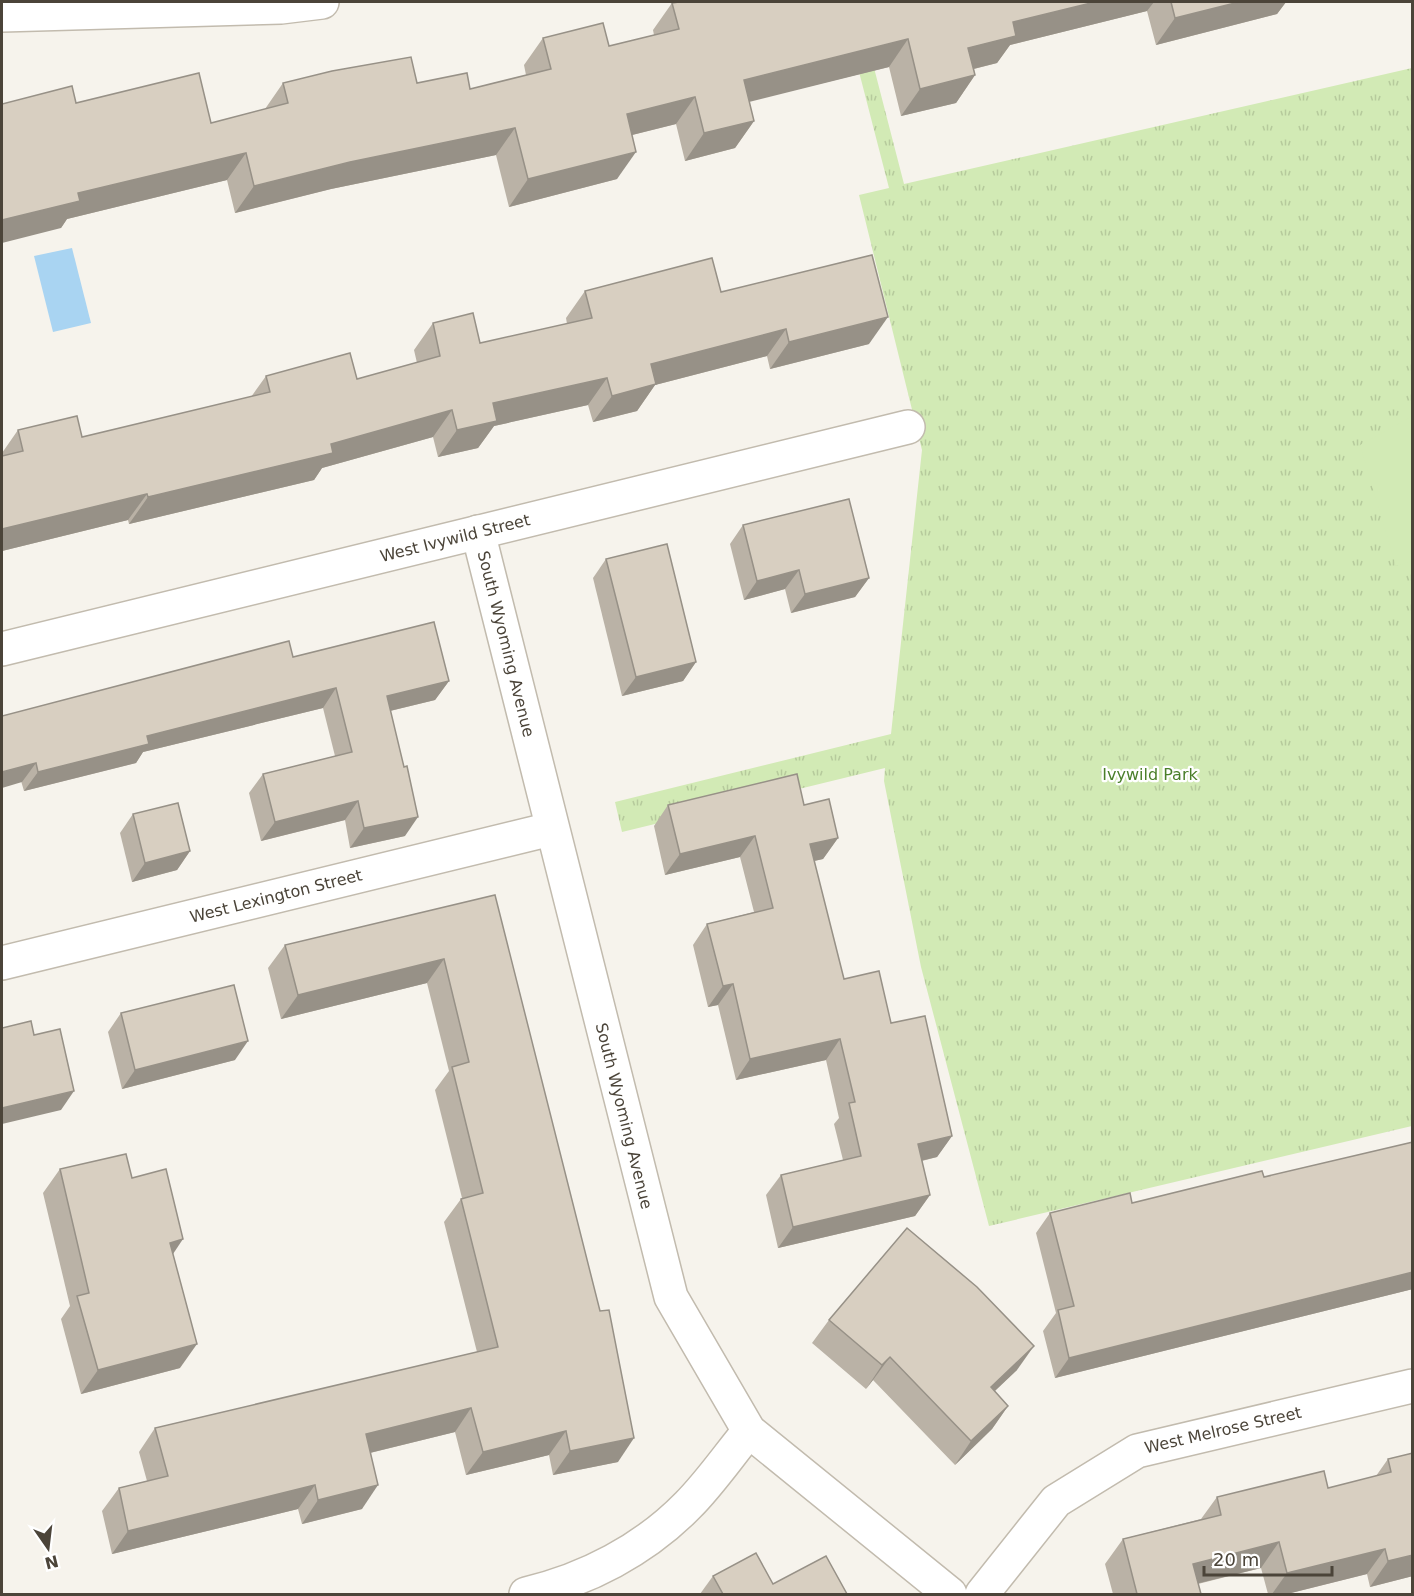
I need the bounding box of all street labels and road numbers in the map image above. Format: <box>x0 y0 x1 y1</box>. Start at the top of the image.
street label: West Ivywild Street <box>378 510 532 566</box>
street label: South Wyoming Avenue <box>474 549 538 739</box>
street label: West Lexington Street <box>188 865 364 927</box>
street label: South Wyoming Avenue <box>592 1021 656 1211</box>
street label: West Melrose Street <box>1143 1403 1303 1457</box>

